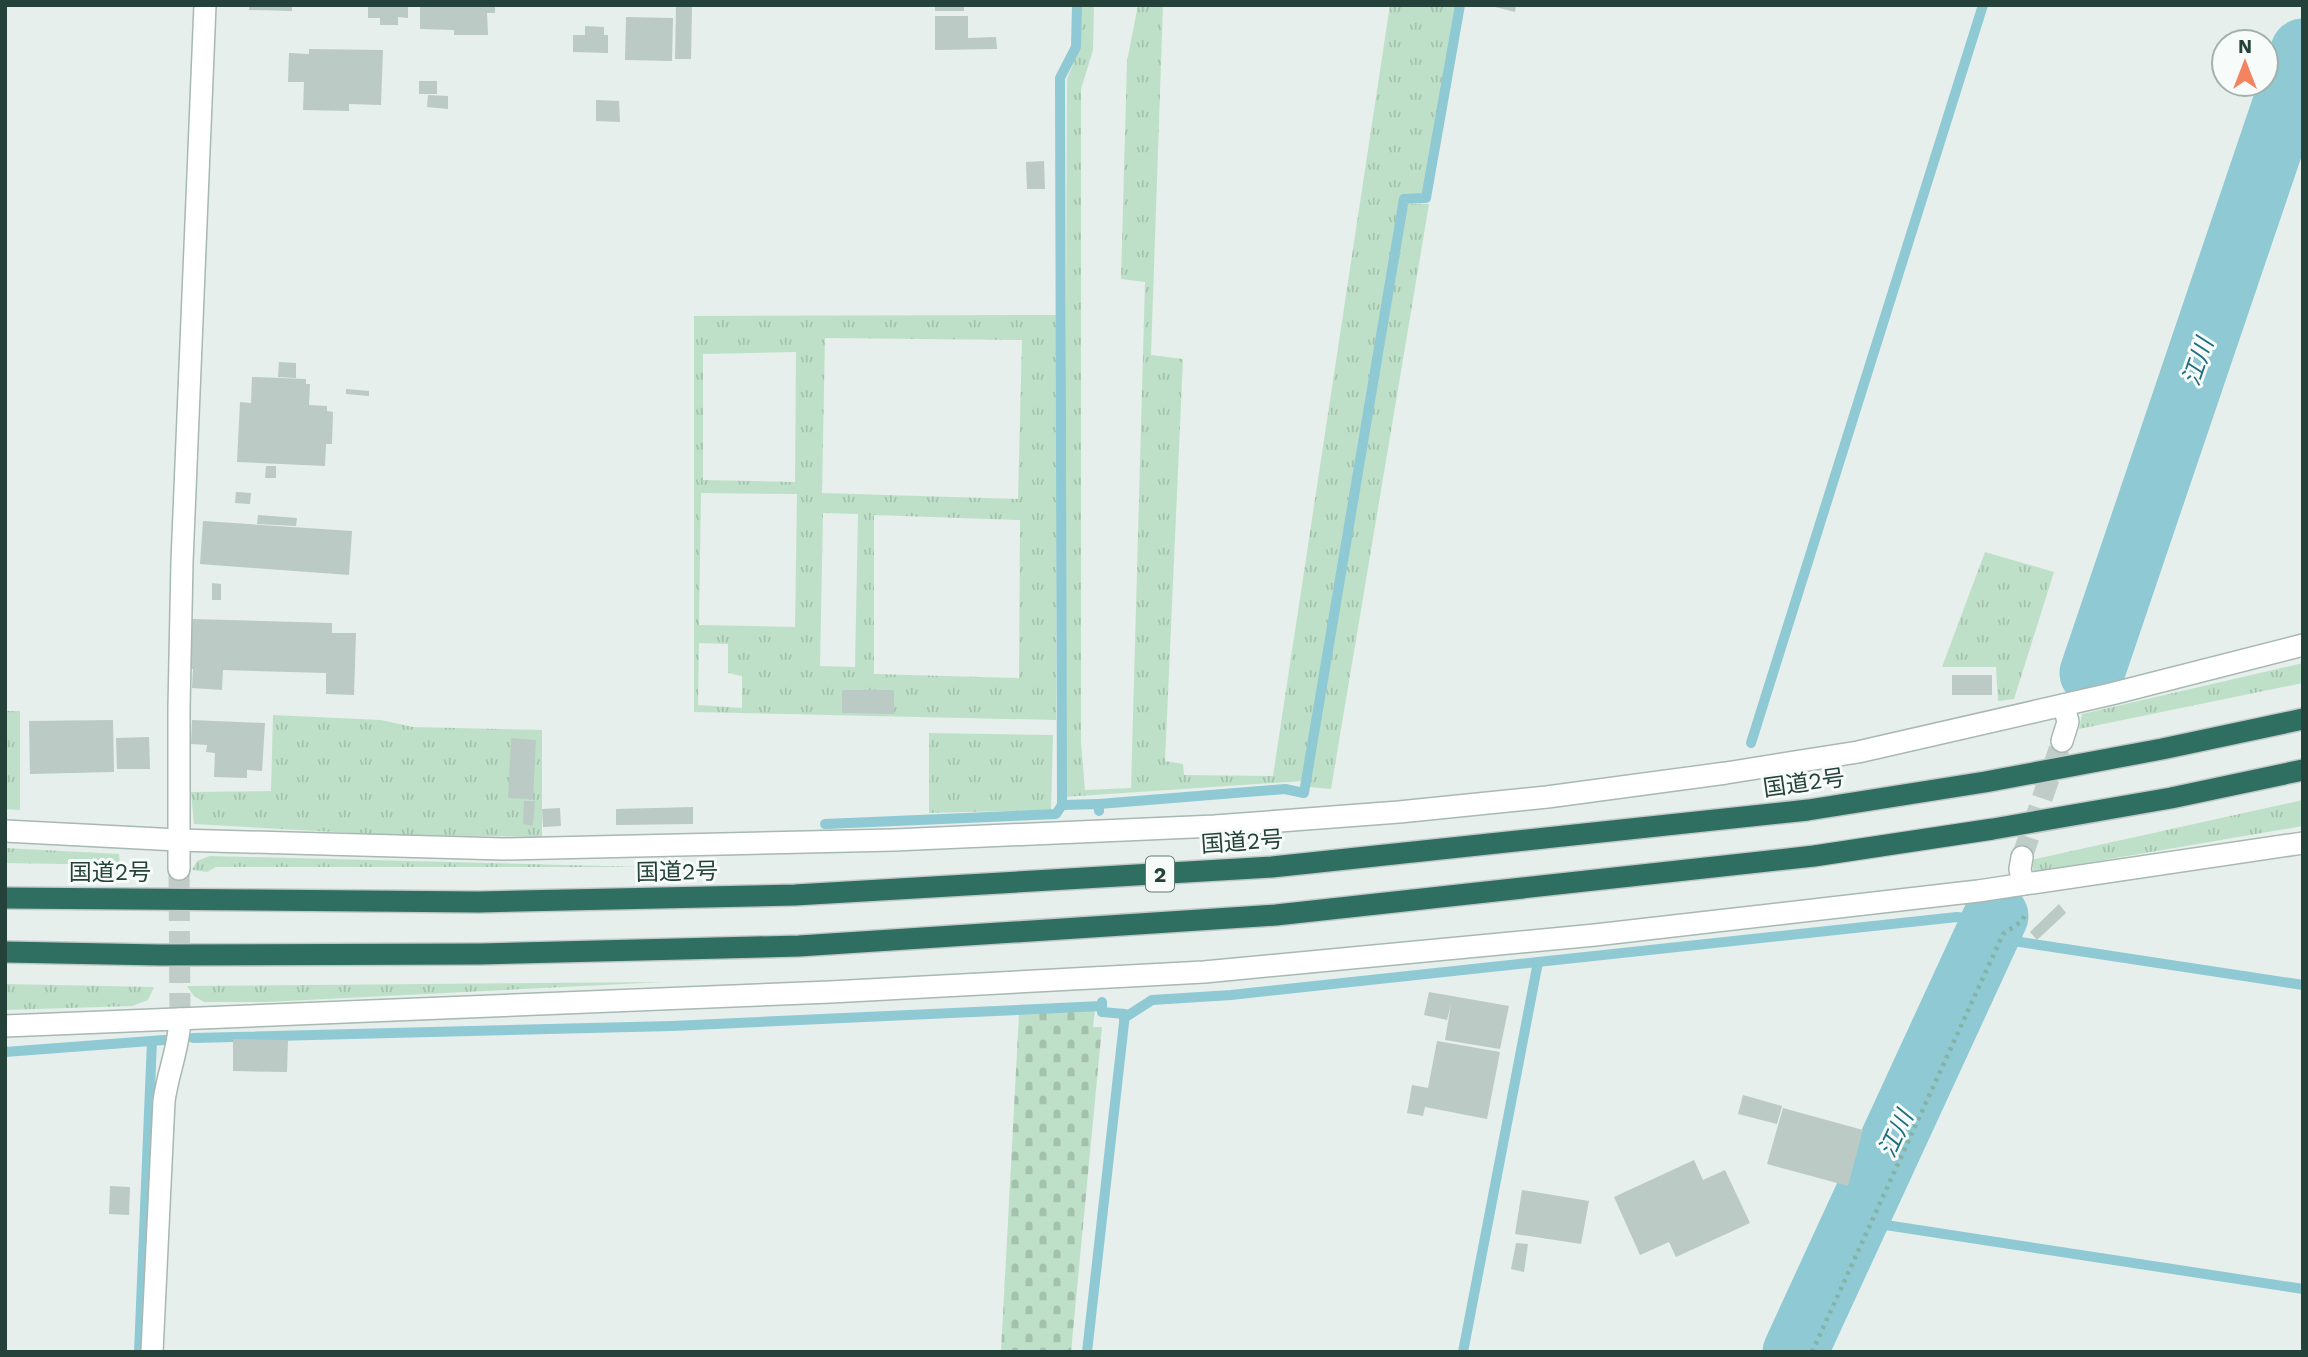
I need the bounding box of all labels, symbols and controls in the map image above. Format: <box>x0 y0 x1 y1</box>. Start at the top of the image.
north arrow <box>2210 28 2280 98</box>
text: N <box>2238 35 2252 58</box>
water label: 江川 <box>2177 332 2220 389</box>
street label: 国道2号 <box>1761 764 1847 802</box>
street label: 国道2号 <box>1200 826 1284 858</box>
road number: 2 <box>1146 856 1174 892</box>
street label: 国道2号 <box>636 858 718 886</box>
street label: 国道2号 <box>69 859 151 886</box>
water label: 江川 <box>1873 1104 1920 1162</box>

